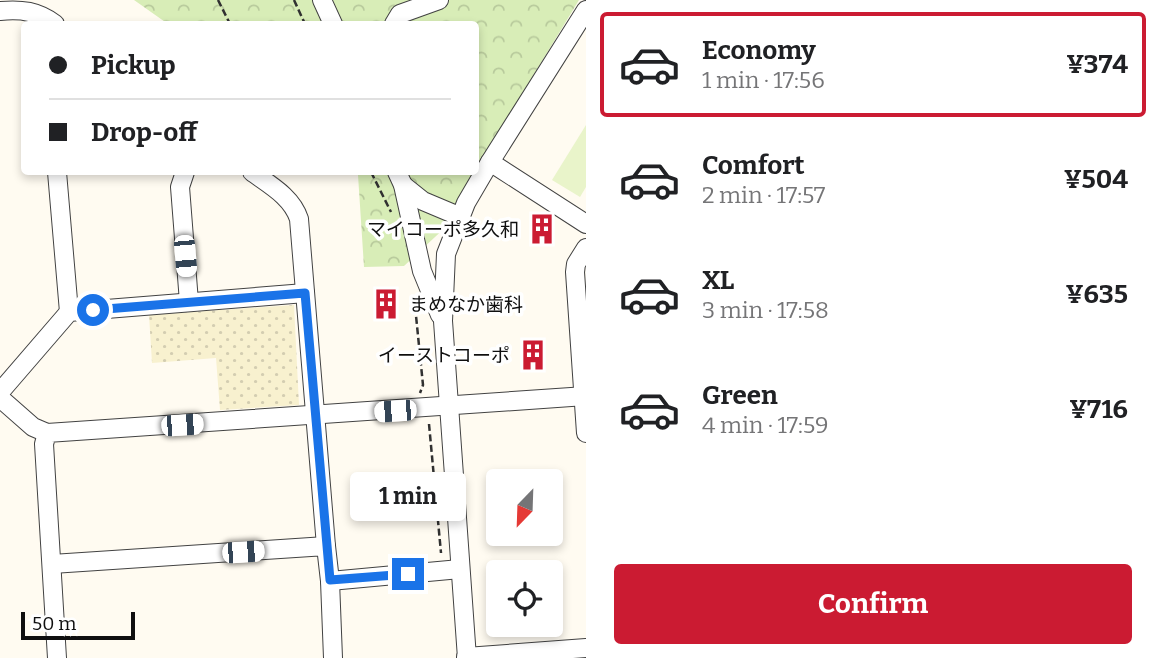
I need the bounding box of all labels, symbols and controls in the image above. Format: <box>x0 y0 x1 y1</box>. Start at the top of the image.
icon: car <box>618 33 681 96</box>
text: Economy <box>702 35 816 66</box>
text: ¥374 <box>1066 49 1128 80</box>
text: Pickup <box>91 50 176 81</box>
text: 1 min · 17:56 <box>702 66 825 94</box>
text: Drop-off <box>91 117 197 148</box>
icon: car <box>618 148 681 211</box>
text: Comfort <box>702 150 805 181</box>
text: ¥504 <box>1064 164 1128 195</box>
text: 2 min · 17:57 <box>702 181 825 209</box>
building icon: マイコーポ多久和 <box>525 212 559 246</box>
place label: マイコーポ多久和 <box>367 218 519 241</box>
car <box>173 234 198 278</box>
icon: car <box>618 263 681 326</box>
text: XL <box>702 265 734 296</box>
text: ¥635 <box>1066 279 1128 310</box>
building icon: まめなか歯科 <box>369 287 403 321</box>
place label: まめなか歯科 <box>409 293 523 316</box>
route start <box>77 294 109 326</box>
text: 3 min · 17:58 <box>702 296 829 324</box>
building icon: イーストコーポ <box>516 338 550 372</box>
place label: イーストコーポ <box>378 344 510 367</box>
icon: car <box>618 378 681 441</box>
text: Green <box>702 380 778 411</box>
text: ¥716 <box>1069 394 1128 425</box>
car <box>374 399 417 423</box>
text: 4 min · 17:59 <box>702 411 828 439</box>
car <box>161 413 204 437</box>
north arrow <box>486 469 564 546</box>
map controls <box>486 469 563 637</box>
callout: 1 min <box>350 472 466 522</box>
text: 1 min <box>379 482 437 510</box>
car <box>222 540 265 564</box>
route end <box>392 558 424 590</box>
button: locate <box>486 560 563 637</box>
button: Confirm <box>614 564 1132 644</box>
scale bar <box>21 609 135 641</box>
text: 50 m <box>32 612 76 635</box>

